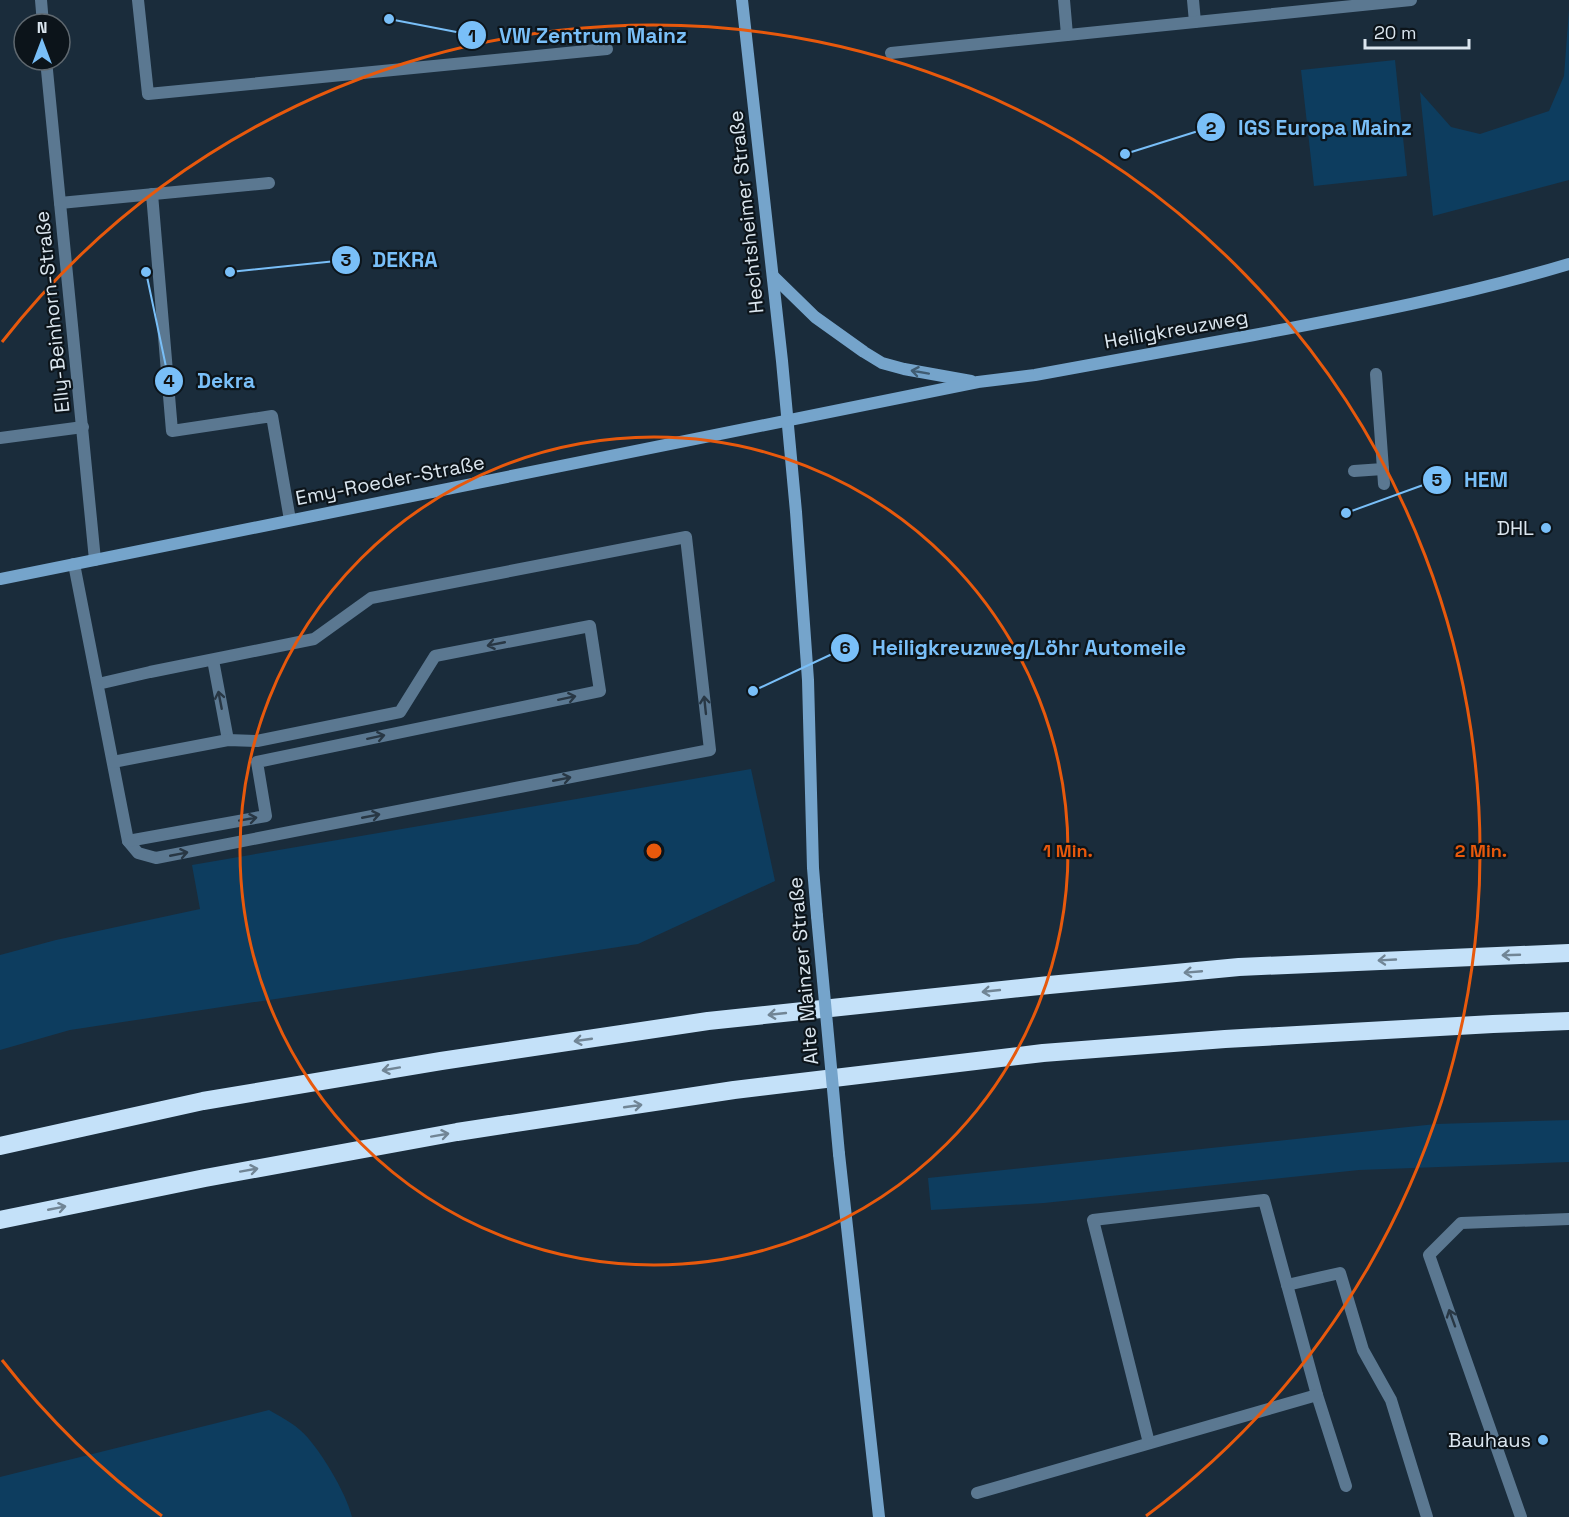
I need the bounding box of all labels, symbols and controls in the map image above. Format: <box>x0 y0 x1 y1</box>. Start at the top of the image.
north arrow <box>12 12 72 72</box>
scale bar <box>1365 12 1468 50</box>
callout: VW Zentrum Mainz <box>457 16 699 55</box>
text: N <box>37 17 47 38</box>
text: 20 m <box>1374 21 1417 44</box>
text: VW Zentrum Mainz <box>499 22 687 49</box>
text: 1 <box>468 24 476 47</box>
callout: IGS Europa Mainz <box>1196 108 1424 147</box>
street label: Hechtsheimer Straße <box>722 109 770 315</box>
text: IGS Europa Mainz <box>1238 114 1412 141</box>
text: 2 <box>1206 116 1217 139</box>
street label: Elly-Beinhorn-Straße <box>28 210 76 414</box>
callout: DEKRA <box>331 240 450 279</box>
text: DEKRA <box>372 246 438 273</box>
text: 3 <box>341 248 352 271</box>
street label: Heiligkreuzweg <box>1102 304 1250 354</box>
callout: Dekra <box>154 361 267 400</box>
one-way arrow <box>911 366 931 377</box>
text: Dekra <box>197 367 255 394</box>
text: 4 <box>163 369 175 392</box>
street label: Emy-Roeder-Straße <box>293 449 487 511</box>
callout: HEM <box>1422 460 1520 499</box>
text: HEM <box>1464 466 1508 493</box>
text: 5 <box>1432 468 1443 491</box>
place label: DHL <box>1497 515 1534 541</box>
marker: DHL <box>1539 521 1553 535</box>
callout: Heiligkreuzweg/Löhr Automeile <box>830 628 1198 667</box>
text: Heiligkreuzweg/Löhr Automeile <box>872 634 1186 661</box>
text: 6 <box>839 636 851 659</box>
one-way arrow <box>486 639 506 650</box>
one-way arrow <box>214 690 225 710</box>
one-way arrow <box>557 692 577 703</box>
one-way arrow <box>699 696 710 716</box>
one-way arrow <box>366 731 386 742</box>
one-way arrow <box>552 773 571 784</box>
one-way arrow <box>360 810 380 821</box>
one-way arrow <box>237 813 257 824</box>
text: 1 Min. <box>1043 839 1093 862</box>
text: 2 Min. <box>1455 839 1507 862</box>
centre of rings <box>644 841 664 861</box>
one-way arrow <box>169 848 189 859</box>
street label: Alte Mainzer Straße <box>782 876 824 1066</box>
one-way arrow <box>1501 949 1521 961</box>
one-way arrow <box>1378 955 1398 966</box>
one-way arrow <box>1183 967 1203 978</box>
one-way arrow <box>982 986 1002 997</box>
one-way arrow <box>767 1009 787 1020</box>
one-way arrow <box>574 1034 594 1045</box>
one-way arrow <box>381 1064 401 1075</box>
one-way arrow <box>623 1100 643 1111</box>
one-way arrow <box>430 1129 450 1140</box>
one-way arrow <box>238 1164 258 1175</box>
one-way arrow <box>47 1202 67 1213</box>
one-way arrow <box>1445 1309 1456 1328</box>
place label: Bauhaus <box>1448 1427 1531 1453</box>
marker: Bauhaus <box>1536 1433 1550 1447</box>

